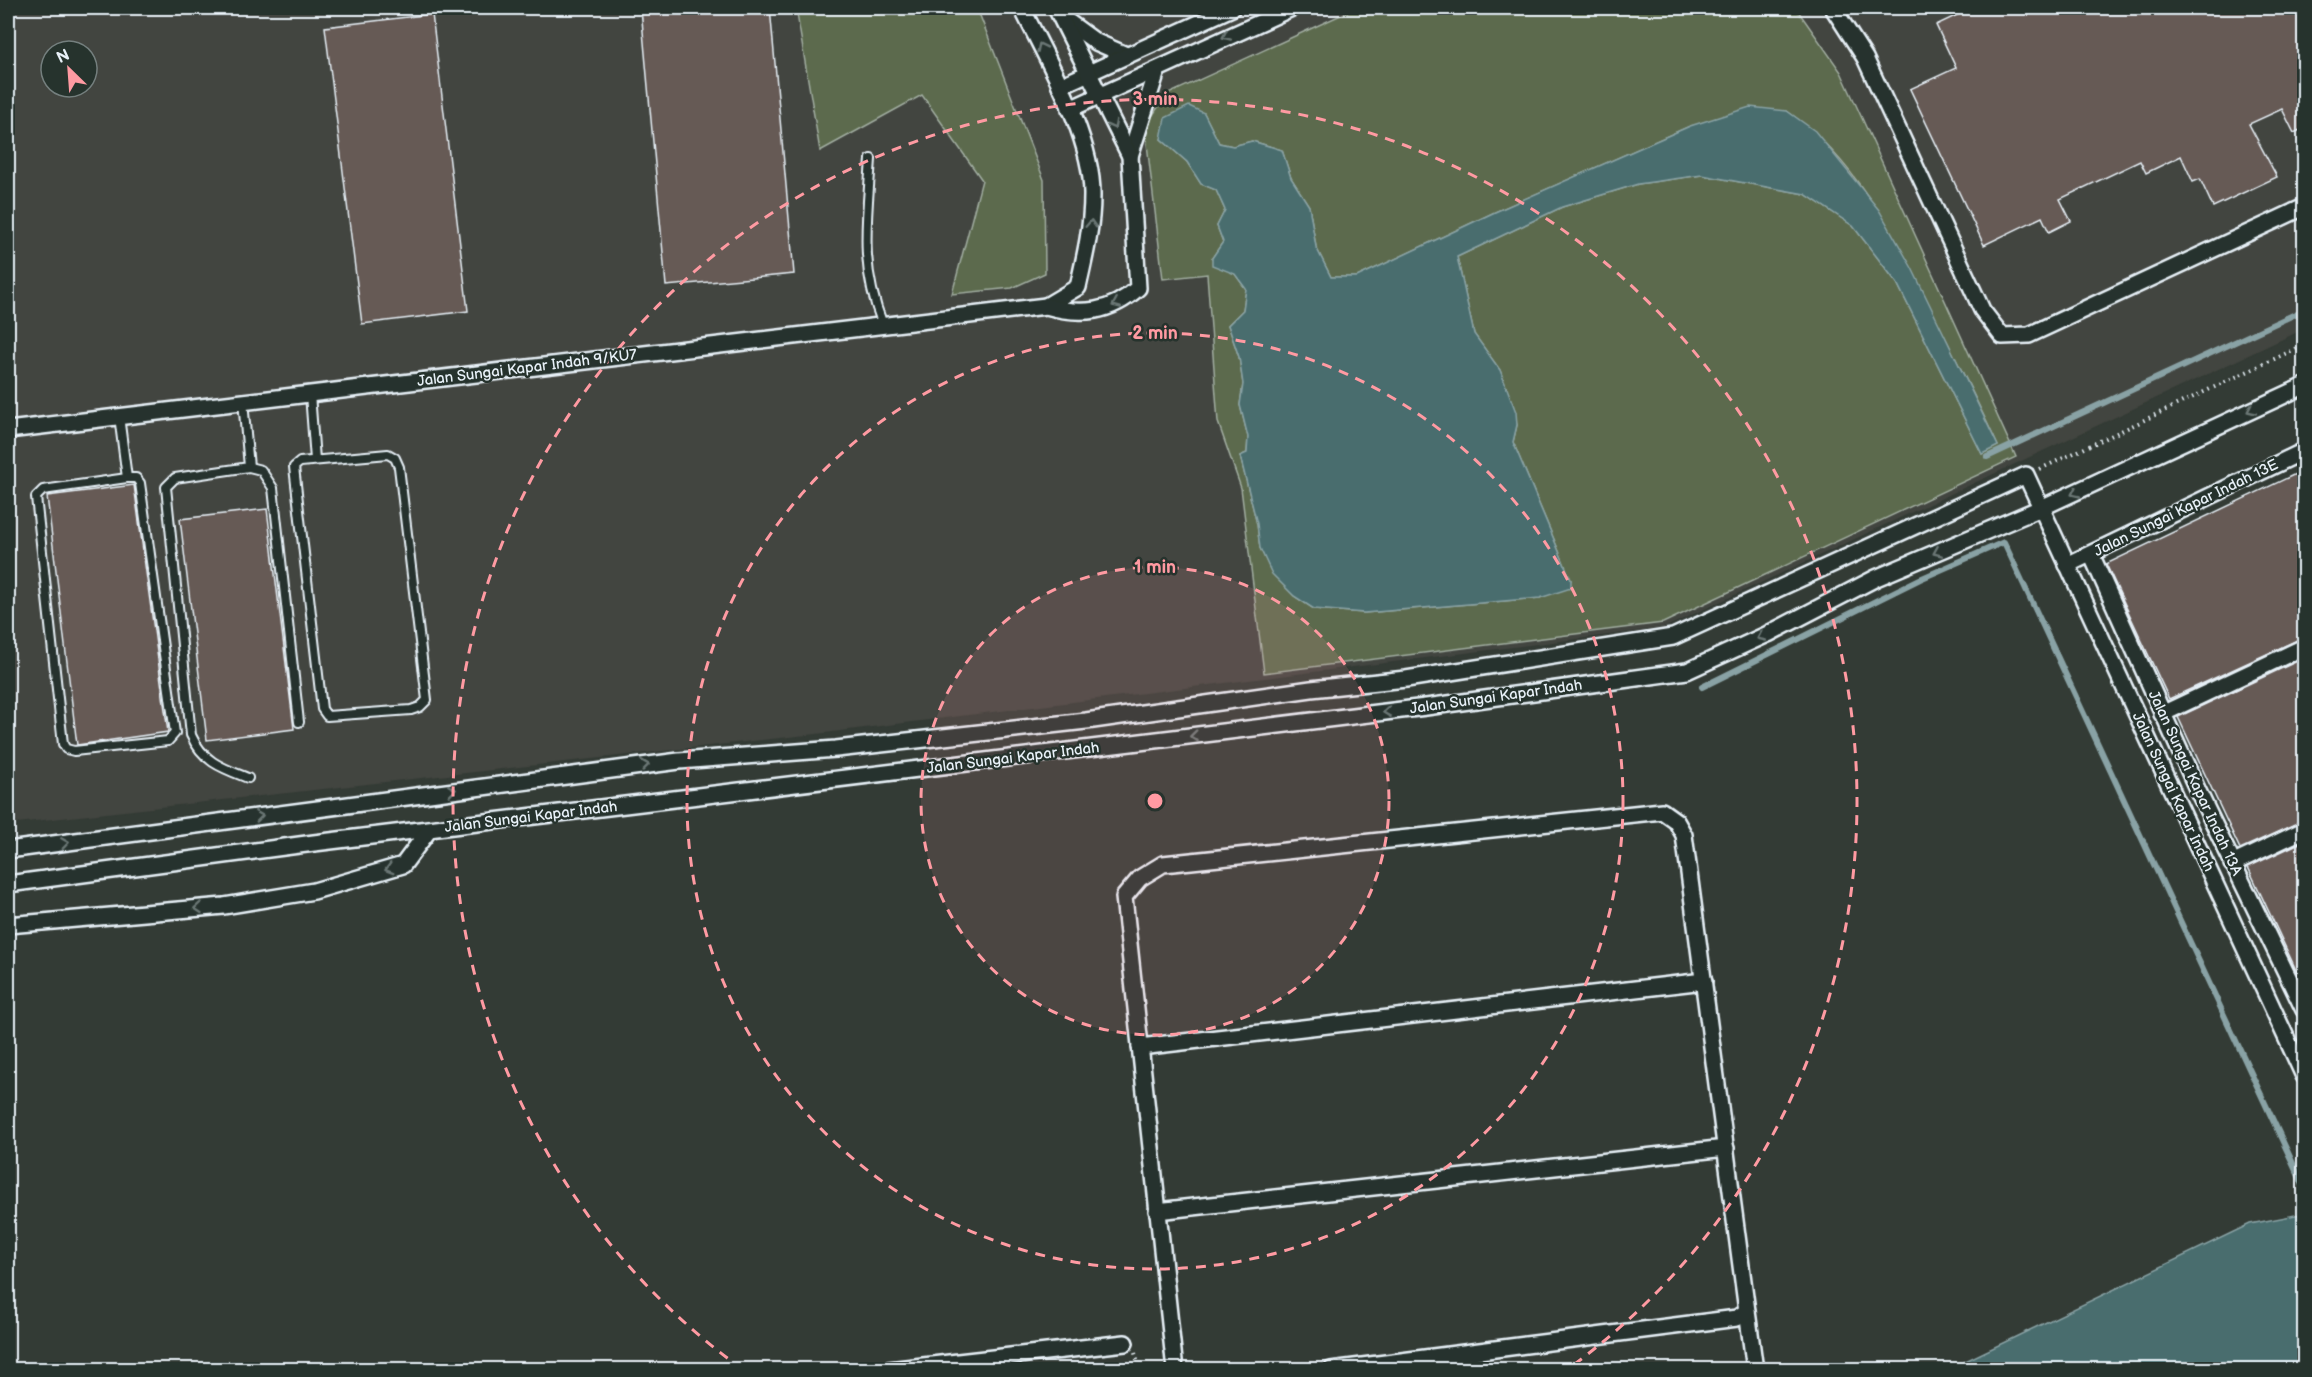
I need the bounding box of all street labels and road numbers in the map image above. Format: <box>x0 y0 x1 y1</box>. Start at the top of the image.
street label: Jalan Sungai Kapar Indah 9/KU7 <box>416 345 639 391</box>
street label: Jalan Sungai Kapar Indah 13E <box>2091 455 2281 561</box>
street label: Jalan Sungai Kapar Indah <box>1409 676 1583 718</box>
street label: Jalan Sungai Kapar Indah 13A <box>2144 688 2246 878</box>
street label: Jalan Sungai Kapar Indah <box>2128 709 2218 875</box>
street label: Jalan Sungai Kapar Indah <box>926 738 1100 778</box>
street label: Jalan Sungai Kapar Indah <box>444 797 618 837</box>

